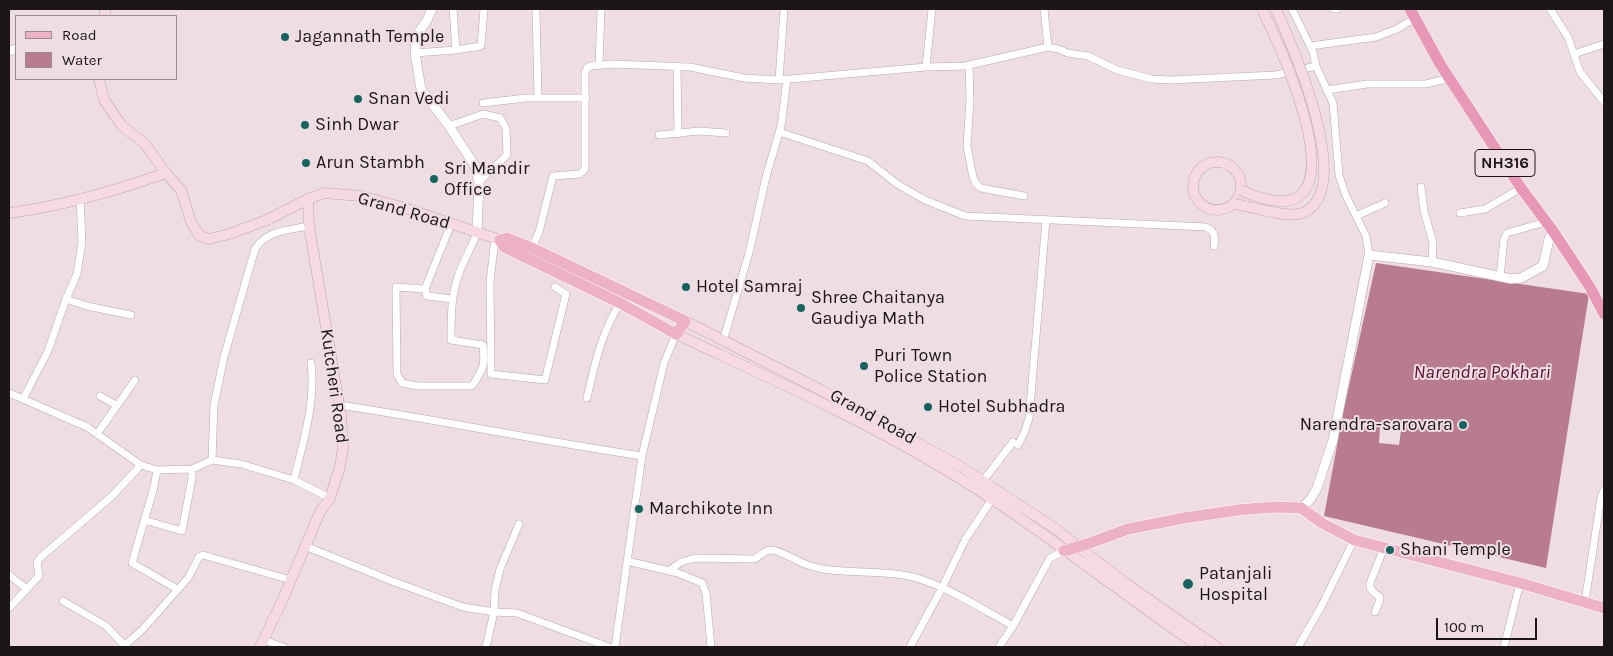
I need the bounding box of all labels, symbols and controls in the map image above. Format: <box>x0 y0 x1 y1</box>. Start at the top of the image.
legend <box>15 15 178 80</box>
text: Road <box>62 26 97 44</box>
place label: Jagannath Temple <box>295 26 444 48</box>
marker: Jagannath Temple <box>279 31 291 43</box>
text: Water <box>62 51 102 69</box>
place label: Snan Vedi <box>368 88 450 110</box>
marker: Snan Vedi <box>352 93 364 105</box>
place label: Sinh Dwar <box>315 114 399 136</box>
marker: Sinh Dwar <box>299 119 311 131</box>
road number: NH316 <box>1475 150 1535 177</box>
place label: Arun Stambh <box>316 152 425 174</box>
marker: Arun Stambh <box>300 157 312 169</box>
place label: Sri Mandir Office <box>444 158 530 200</box>
marker: Sri Mandir Office <box>428 173 440 185</box>
street label: Grand Road <box>355 187 453 235</box>
place label: Hotel Samraj <box>696 276 803 298</box>
marker: Hotel Samraj <box>680 281 692 293</box>
place label: Shree Chaitanya Gaudiya Math <box>811 287 945 330</box>
marker: Shree Chaitanya Gaudiya Math <box>795 302 807 314</box>
street label: Kutcheri Road <box>315 327 353 445</box>
place label: Puri Town Police Station <box>874 345 987 388</box>
marker: Puri Town Police Station <box>858 360 870 372</box>
water label: Narendra Pokhari <box>1413 362 1551 384</box>
street label: Grand Road <box>826 384 920 450</box>
place label: Hotel Subhadra <box>938 396 1065 418</box>
marker: Hotel Subhadra <box>922 401 934 413</box>
place label: Narendra-sarovara <box>1300 414 1453 436</box>
marker: Narendra-sarovara <box>1457 419 1469 431</box>
place label: Marchikote Inn <box>649 498 773 520</box>
marker: Marchikote Inn <box>633 503 645 515</box>
place label: Shani Temple <box>1400 539 1511 561</box>
marker: Shani Temple <box>1384 544 1396 556</box>
place label: Patanjali Hospital <box>1199 563 1272 606</box>
marker: Patanjali Hospital <box>1181 577 1195 591</box>
scale bar <box>1438 608 1539 640</box>
text: 100 m <box>1444 618 1484 636</box>

